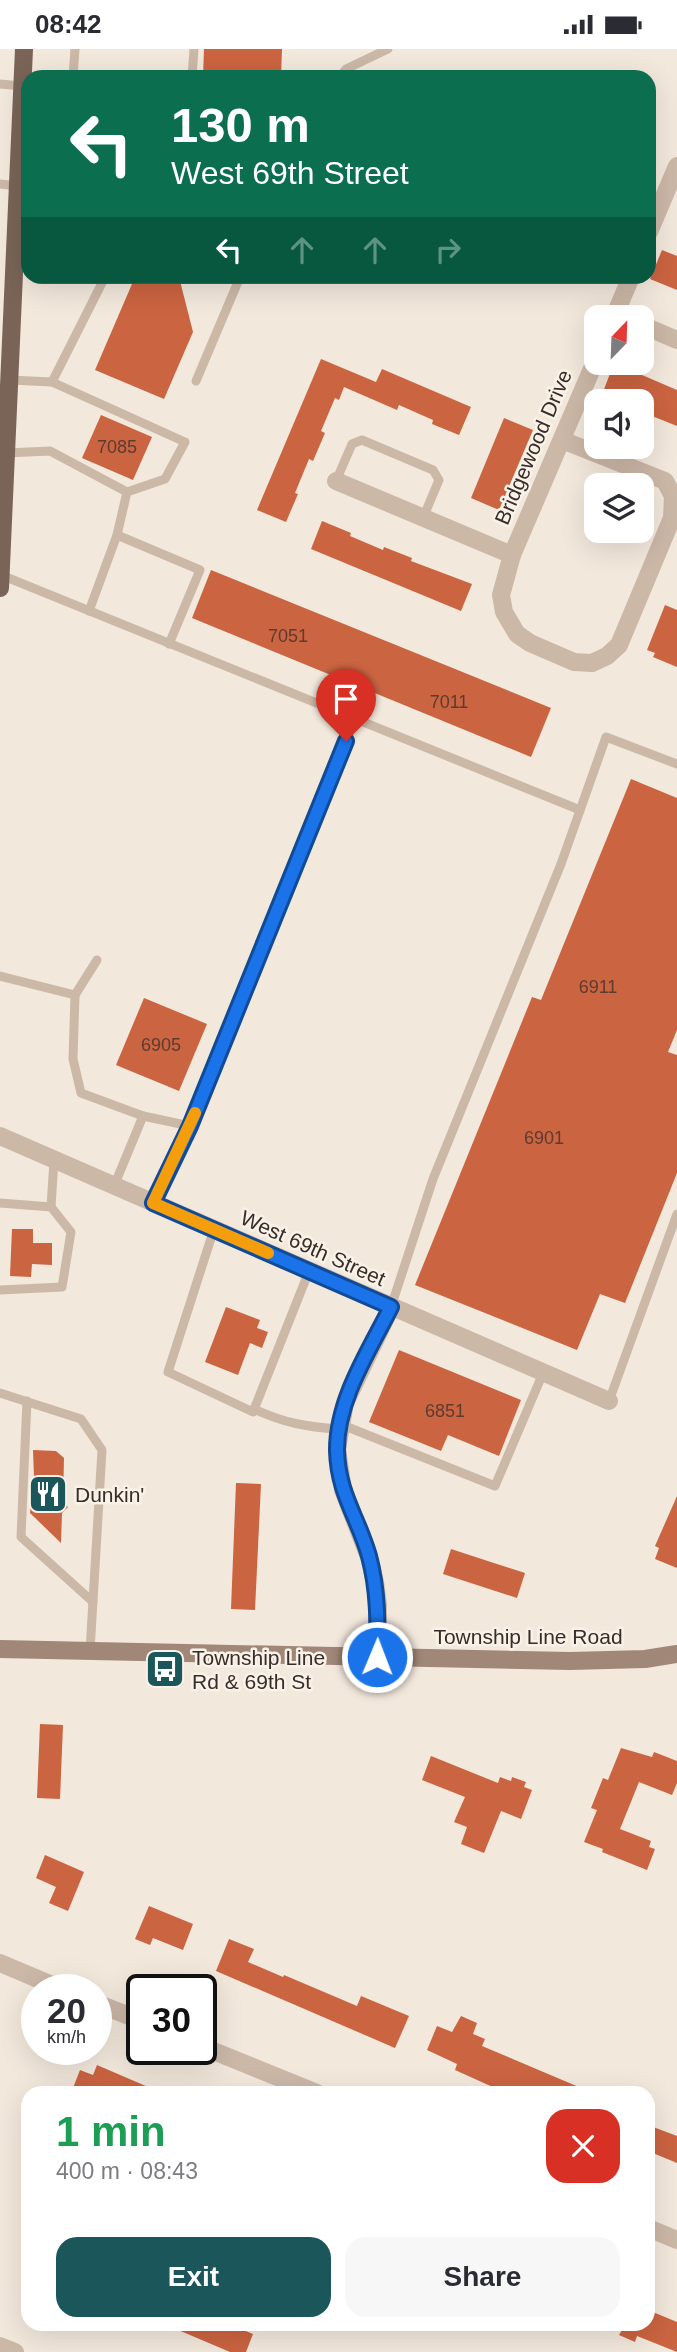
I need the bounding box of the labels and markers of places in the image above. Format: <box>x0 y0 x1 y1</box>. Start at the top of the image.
pin <box>316 669 376 741</box>
restaurant icon: Dunkin' <box>27 1473 69 1515</box>
place label: Dunkin' <box>75 1483 144 1506</box>
place label: Township Line Rd & 69th St <box>192 1646 325 1693</box>
bus stop icon: Township Line Rd & 69th St <box>144 1648 186 1690</box>

